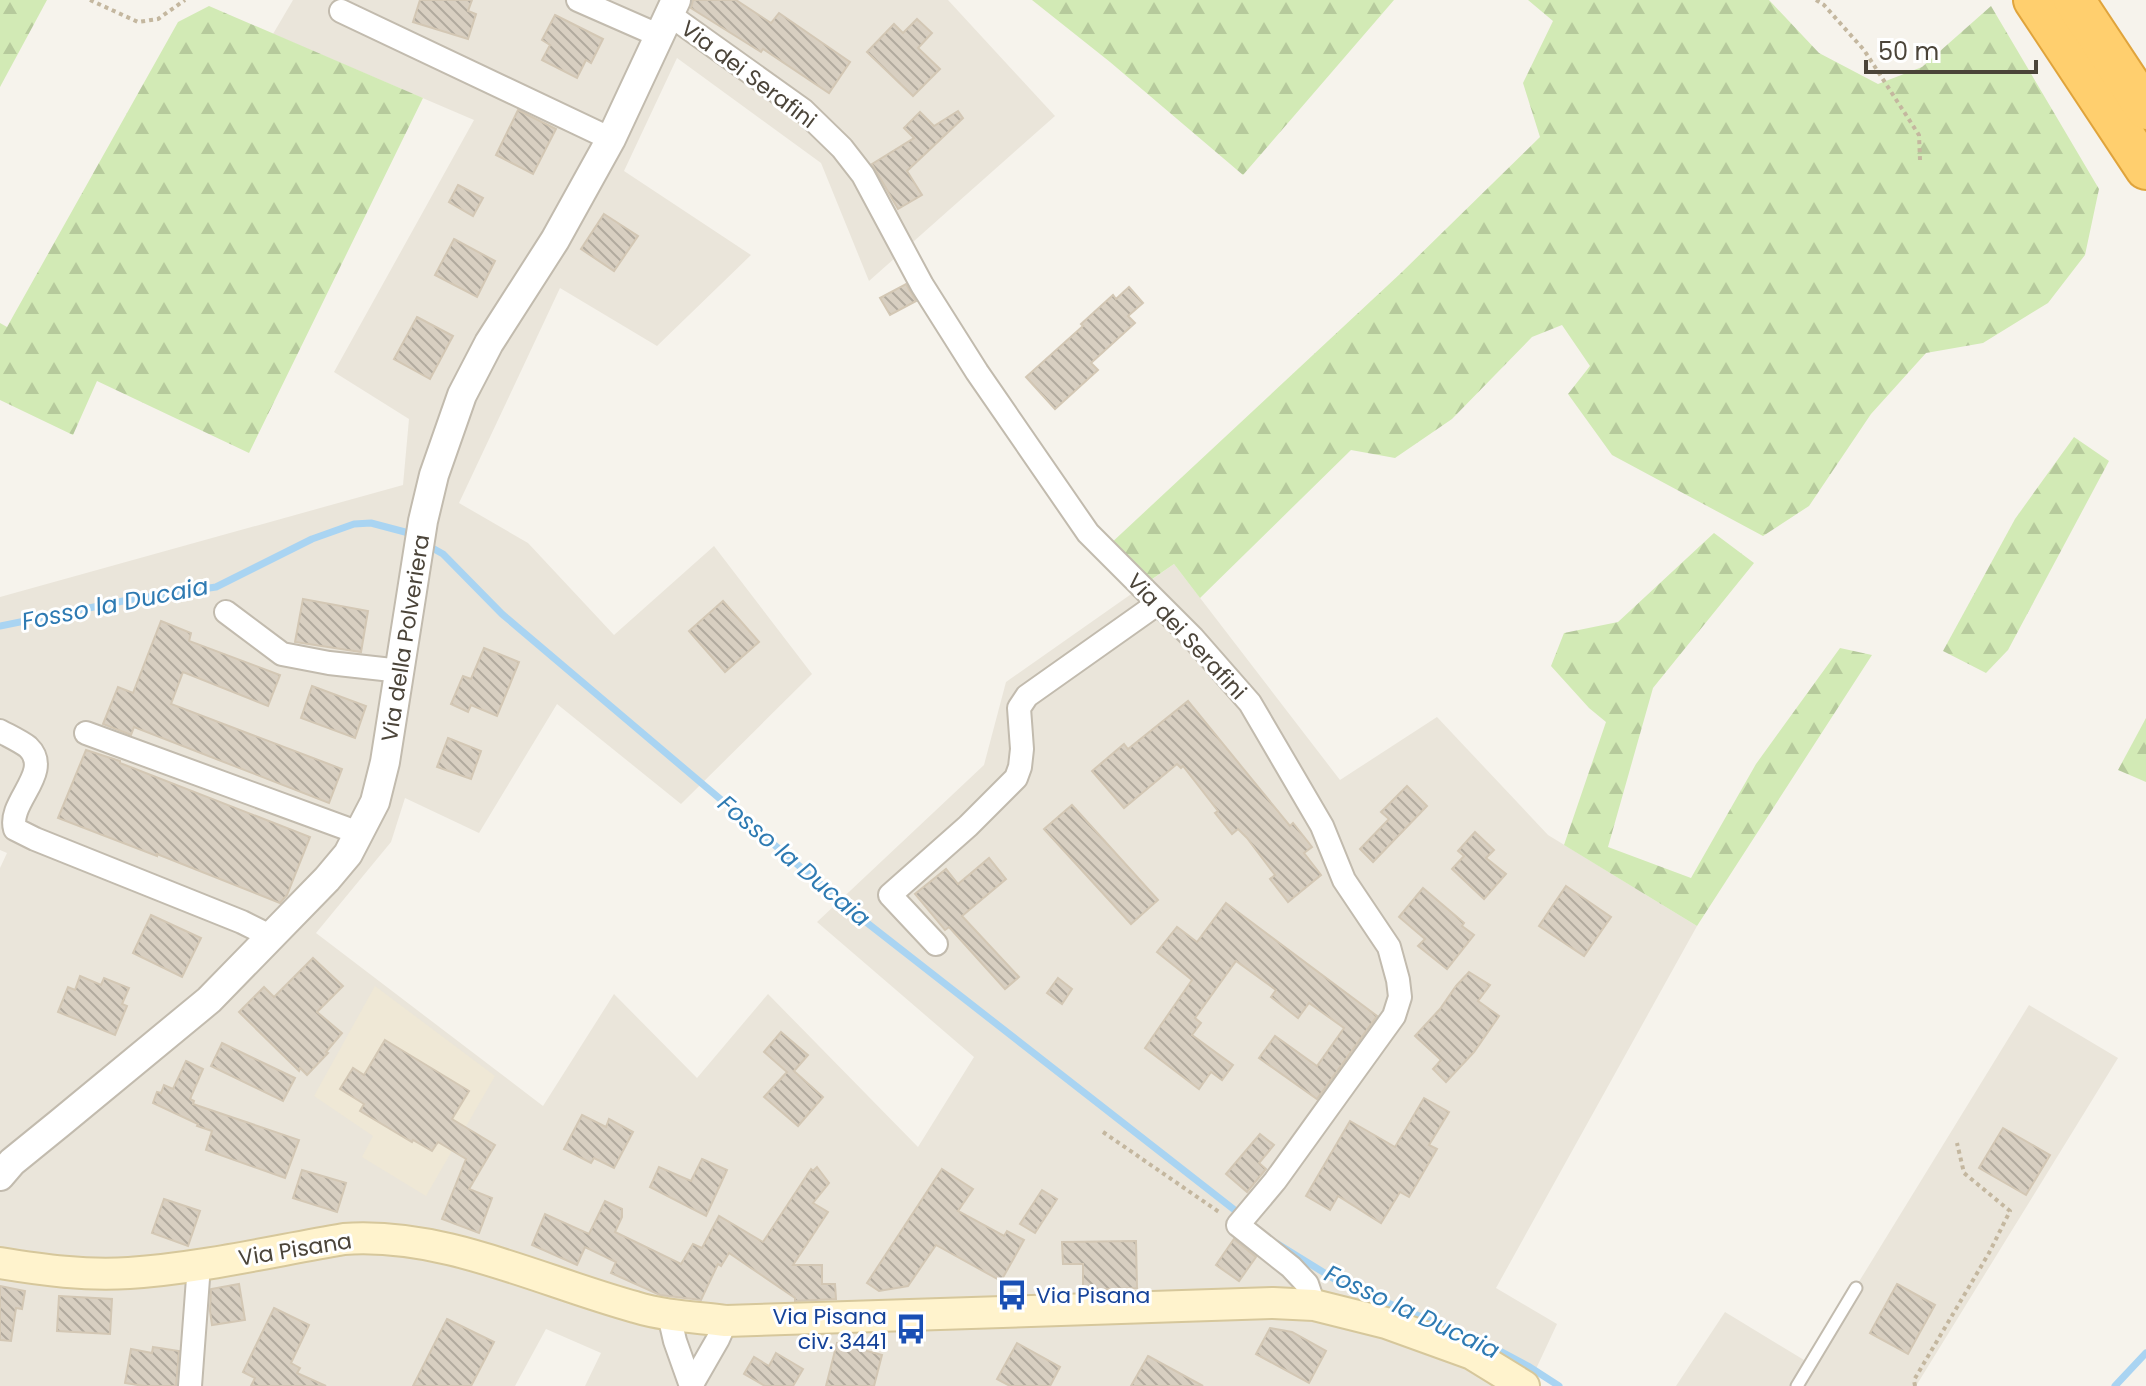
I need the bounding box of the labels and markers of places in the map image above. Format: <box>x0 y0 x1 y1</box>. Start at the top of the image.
bus stop icon: Via Pisana <box>995 1278 1029 1312</box>
place label: Via Pisana <box>1036 1280 1151 1311</box>
place label: Via Pisana civ. 3441 <box>773 1301 887 1357</box>
bus stop icon: Via Pisana civ. 3441 <box>894 1312 928 1346</box>

